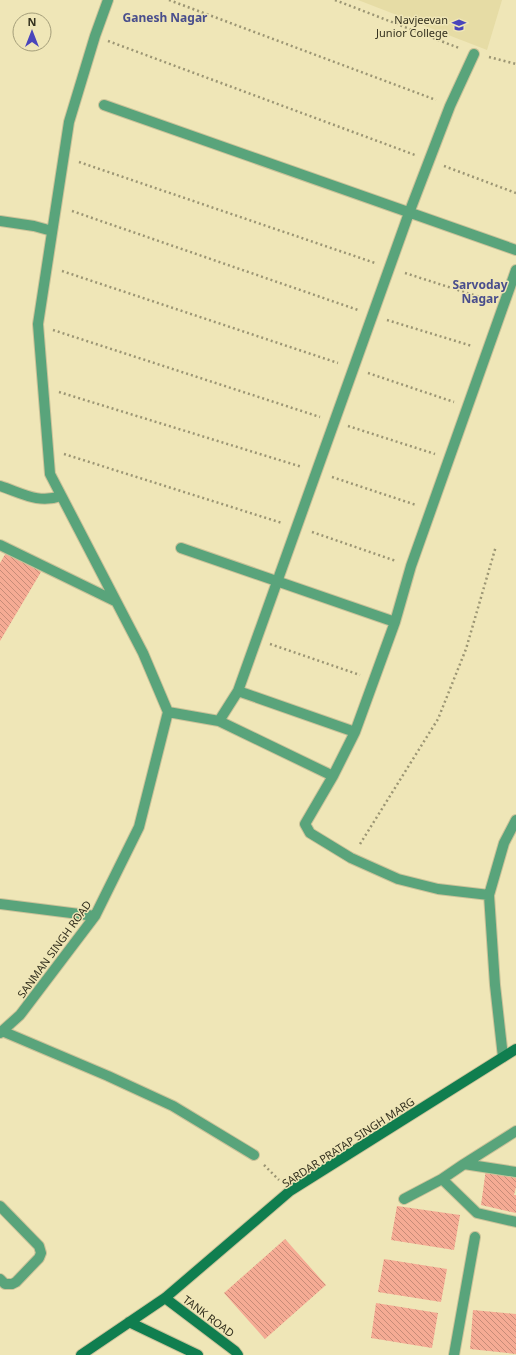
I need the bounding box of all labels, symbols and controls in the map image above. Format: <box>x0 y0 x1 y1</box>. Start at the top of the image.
district label: Ganesh Nagar <box>123 9 208 26</box>
north arrow <box>12 12 52 52</box>
place label: Navjeevan Junior College <box>375 12 448 40</box>
text: N <box>28 14 36 29</box>
school or university icon: Navjeevan Junior College <box>451 17 467 33</box>
district label: Sarvoday Nagar <box>452 276 508 307</box>
street label: SANMAN SINGH ROAD <box>14 897 94 1001</box>
street label: SARDAR PRATAP SINGH MARG <box>279 1093 417 1191</box>
street label: TANK ROAD <box>180 1292 238 1340</box>

